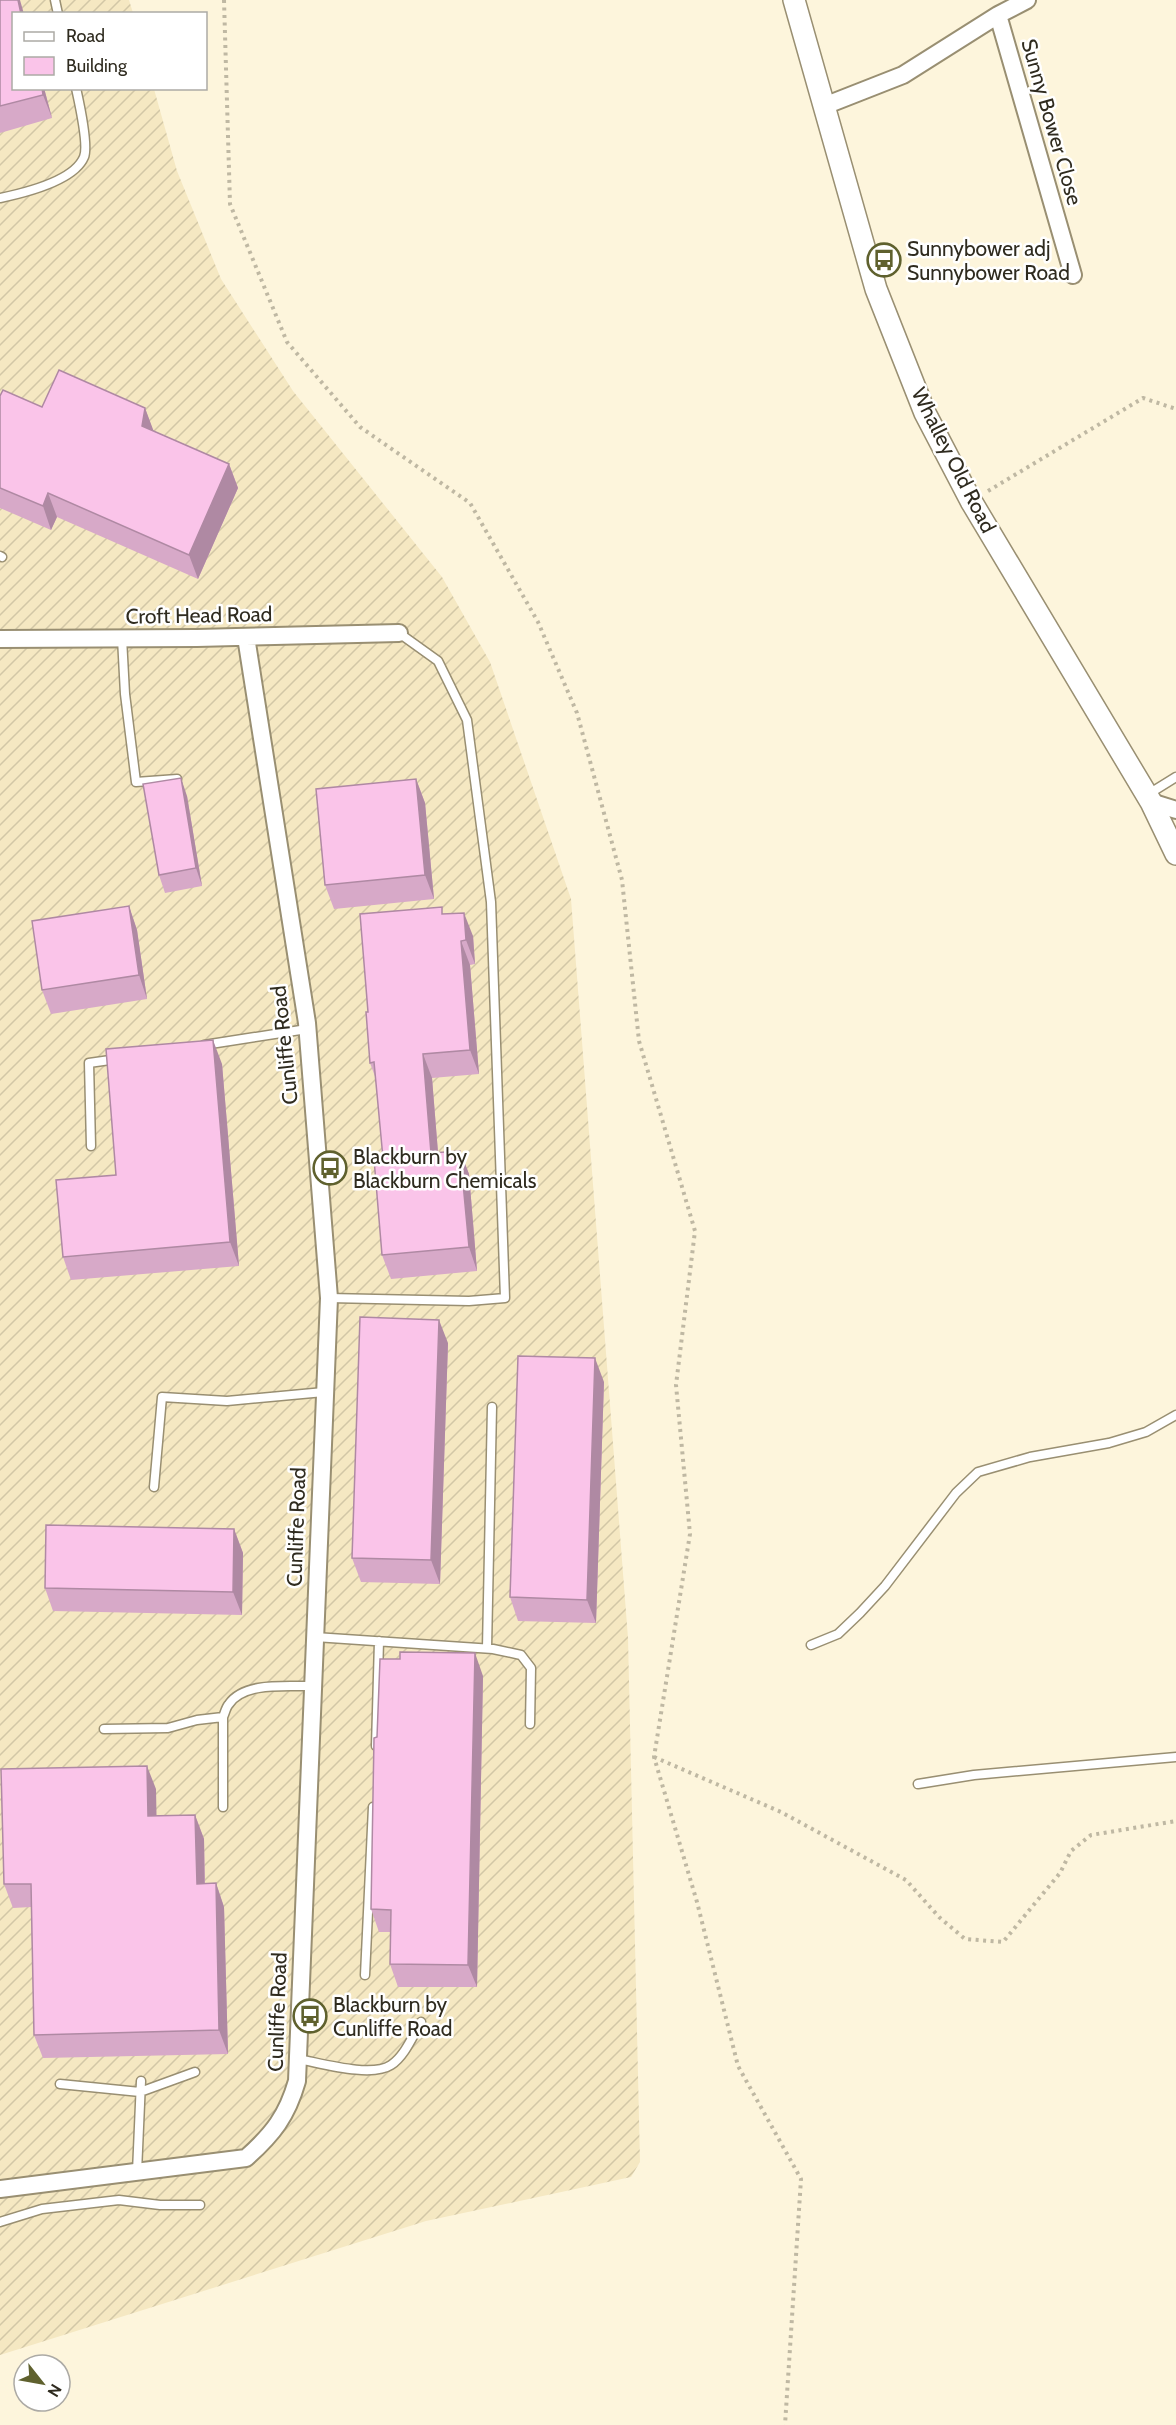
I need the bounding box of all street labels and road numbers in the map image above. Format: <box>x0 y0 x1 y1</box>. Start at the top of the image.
street label: Sunny Bower Close <box>1016 36 1088 208</box>
street label: Whalley Old Road <box>907 383 1001 537</box>
street label: Croft Head Road <box>125 601 273 629</box>
street label: Cunliffe Road <box>265 984 303 1106</box>
street label: Cunliffe Road <box>281 1467 311 1587</box>
street label: Cunliffe Road <box>262 1952 292 2072</box>

